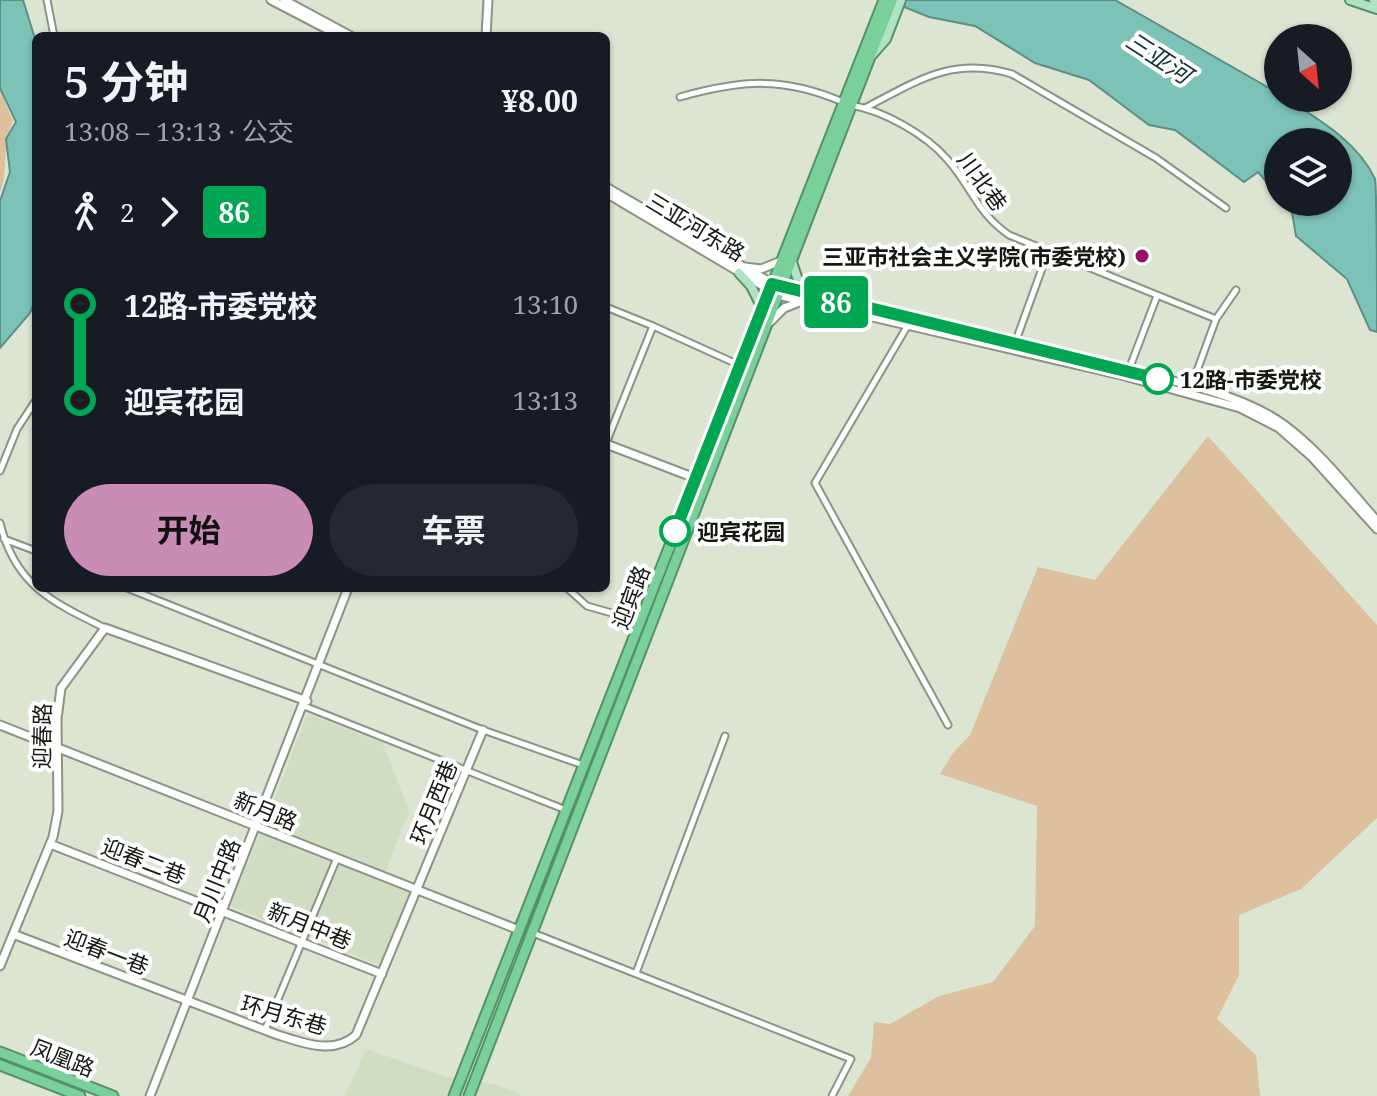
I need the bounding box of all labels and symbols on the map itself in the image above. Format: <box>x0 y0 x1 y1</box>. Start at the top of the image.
water label: 三亚河 <box>1120 24 1202 93</box>
north arrow <box>1264 24 1352 112</box>
street label: 川北巷 <box>951 145 1015 217</box>
street label: 三亚河东路 <box>641 185 751 267</box>
place label: 三亚市社会主义学院(市委党校) <box>822 241 1126 271</box>
marker: 三亚市社会主义学院(市委党校) <box>1133 247 1151 265</box>
line badge: 86 <box>800 276 872 328</box>
marker: 12路-市委党校 <box>1143 364 1173 394</box>
place label: 12路-市委党校 <box>1180 364 1322 394</box>
marker: 迎宾花园 <box>660 516 690 546</box>
place label: 迎宾花园 <box>697 516 785 546</box>
street label: 迎宾路 <box>604 561 656 633</box>
street label: 迎春路 <box>25 703 57 769</box>
street label: 环月西巷 <box>403 756 463 848</box>
street label: 新月路 <box>230 784 302 836</box>
street label: 迎春二巷 <box>98 830 190 890</box>
street label: 月川中路 <box>186 834 246 926</box>
street label: 新月中巷 <box>264 895 356 955</box>
street label: 迎春一巷 <box>61 921 153 981</box>
street label: 环月东巷 <box>238 987 330 1041</box>
street label: 凤凰路 <box>27 1031 99 1083</box>

